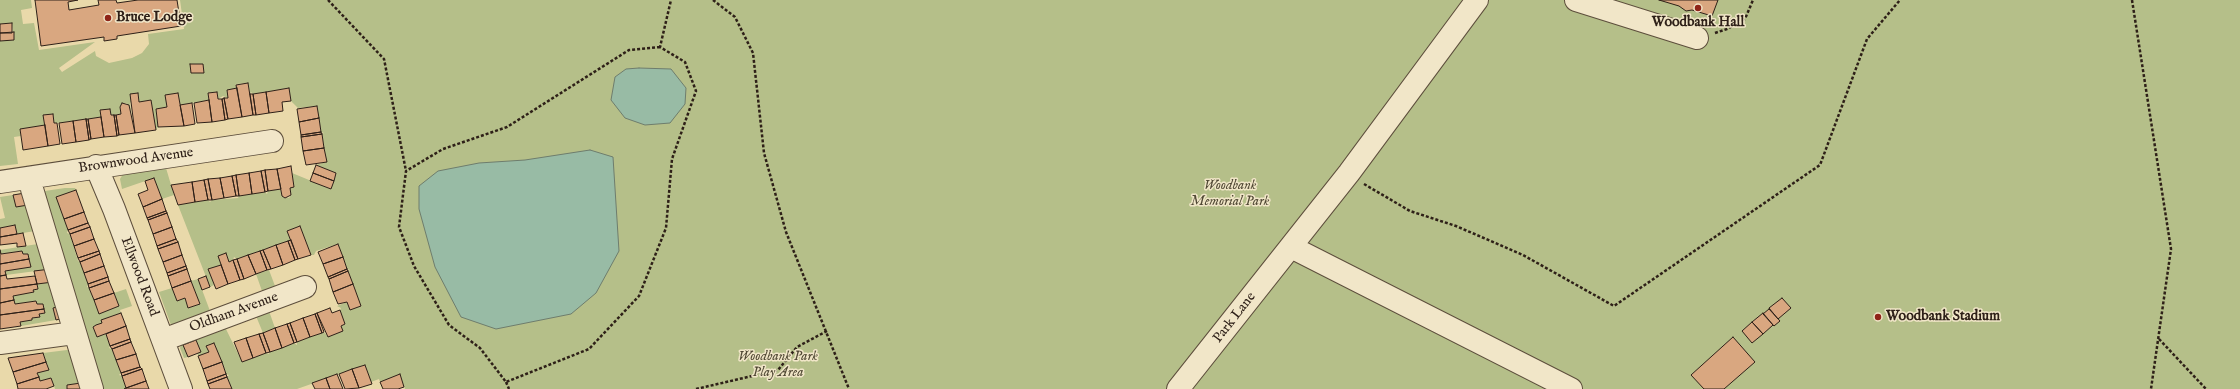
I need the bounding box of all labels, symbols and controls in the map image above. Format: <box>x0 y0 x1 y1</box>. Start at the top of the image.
marker: Woodbank Hall <box>1693 3 1703 13</box>
place label: Bruce Lodge <box>116 10 192 26</box>
marker: Bruce Lodge <box>103 13 113 23</box>
place label: Woodbank Hall <box>1652 15 1744 31</box>
street label: Brownwood Avenue <box>78 145 194 177</box>
park label: Woodbank Memorial Park <box>1191 178 1269 210</box>
street label: Ellwood Road <box>116 235 162 319</box>
street label: Oldham Avenue <box>187 289 281 337</box>
street label: Park Lane <box>1210 289 1260 347</box>
place label: Woodbank Stadium <box>1886 309 2000 325</box>
marker: Woodbank Stadium <box>1873 312 1883 322</box>
park label: Woodbank Park Play Area <box>738 349 818 382</box>

